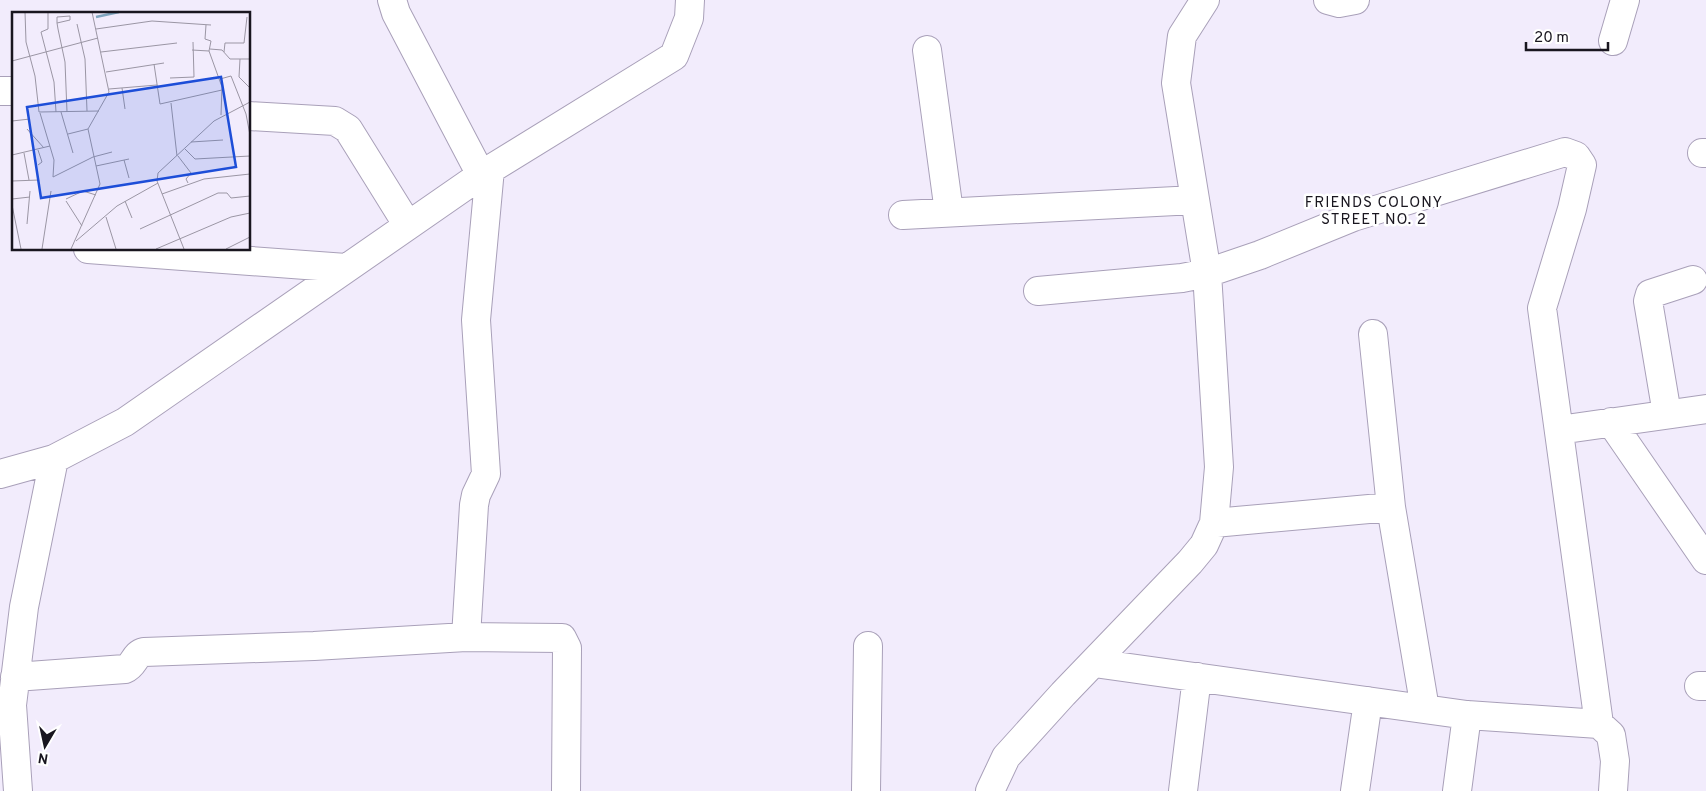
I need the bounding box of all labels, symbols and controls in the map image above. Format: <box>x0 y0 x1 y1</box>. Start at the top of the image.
inset map <box>12 12 250 250</box>
scale bar <box>1526 20 1608 52</box>
text: 20 m <box>1534 29 1569 48</box>
district label: FRIENDS COLONY STREET NO. 2 <box>1305 194 1443 230</box>
north arrow <box>20 721 70 771</box>
text: N <box>37 748 50 767</box>

